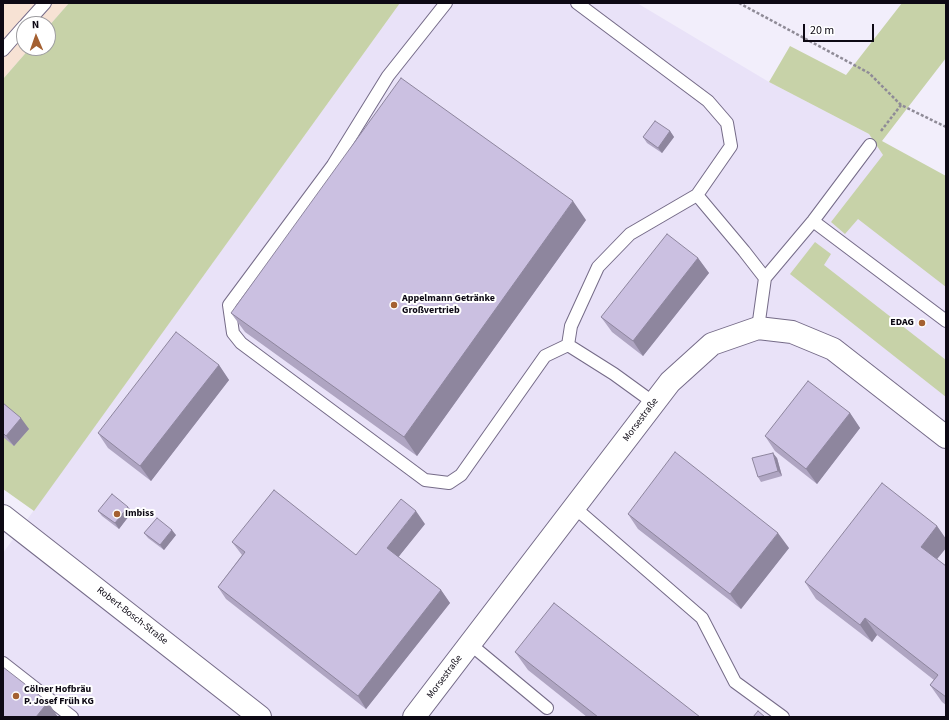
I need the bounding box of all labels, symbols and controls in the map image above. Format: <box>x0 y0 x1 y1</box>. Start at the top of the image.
north arrow <box>16 16 56 56</box>
scale bar <box>805 16 876 42</box>
text: N <box>32 17 40 32</box>
text: 20 m <box>810 22 834 39</box>
place label: Appelmann Getränke Großvertrieb <box>402 293 495 316</box>
marker: Appelmann Getränke Großvertrieb <box>389 300 399 310</box>
place label: EDAG <box>890 317 914 329</box>
marker: EDAG <box>917 318 927 328</box>
street label: Morsestraße <box>621 396 661 444</box>
place label: Imbiss <box>125 508 154 520</box>
marker: Imbiss <box>112 509 122 519</box>
street label: Robert-Bosch-Straße <box>94 584 170 648</box>
street label: Morsestraße <box>425 653 465 701</box>
place label: Cölner Hofbräu P. Josef Früh KG <box>24 684 94 708</box>
marker: Cölner Hofbräu P. Josef Früh KG <box>11 691 21 701</box>

